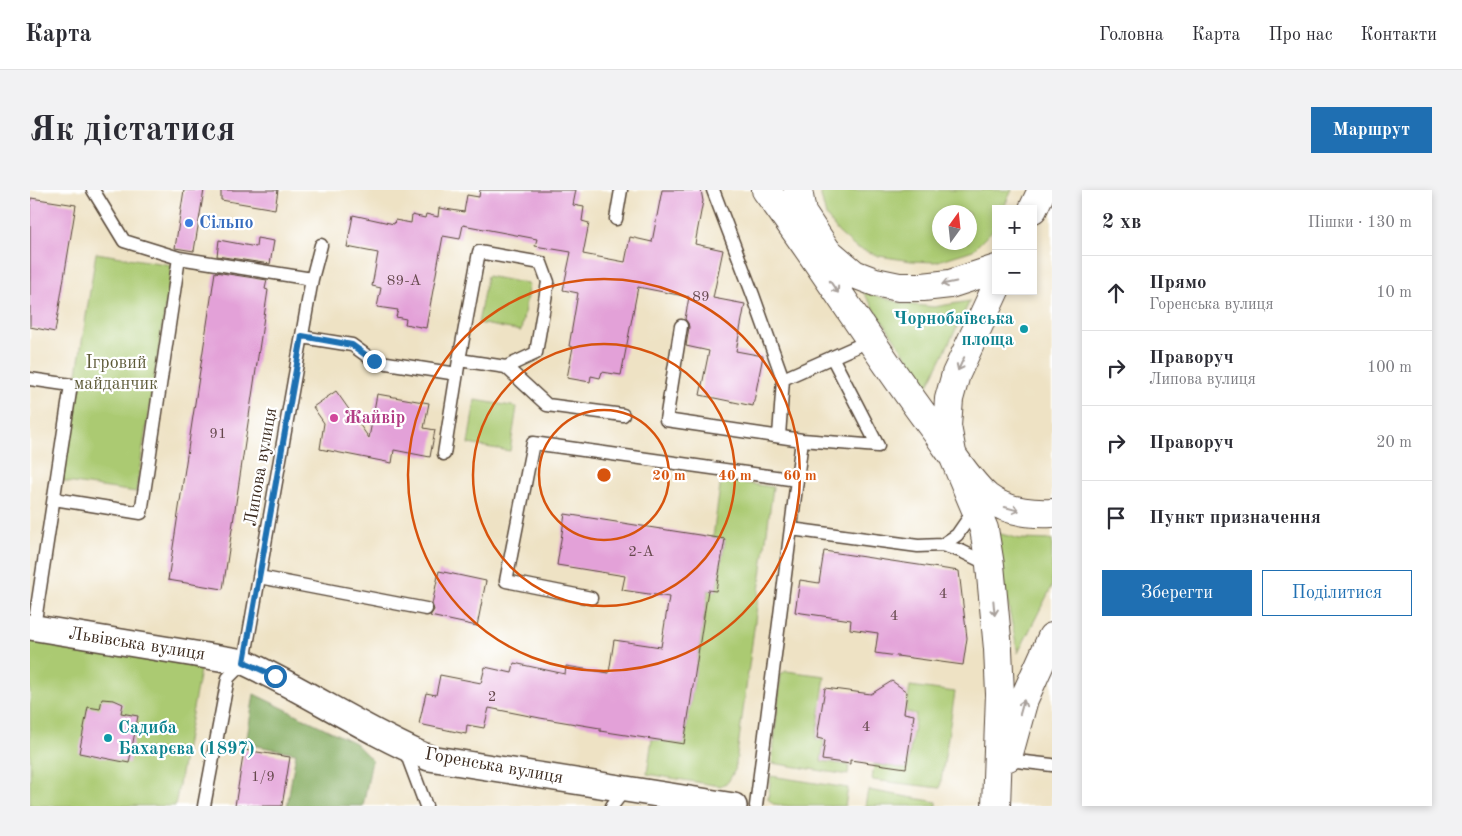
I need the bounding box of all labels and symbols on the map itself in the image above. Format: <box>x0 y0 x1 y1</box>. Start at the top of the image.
north arrow <box>932 205 977 250</box>
place label: Сільпо <box>199 214 254 232</box>
marker: Сільпо <box>183 217 195 229</box>
house number: 89-А <box>387 274 422 289</box>
one-way arrow <box>942 279 958 289</box>
one-way arrow <box>829 280 839 294</box>
house number: 89 <box>692 290 710 305</box>
place label: Чорнобаївська площа <box>893 310 1014 349</box>
marker: Чорнобаївська площа <box>1018 323 1030 335</box>
route end <box>363 350 386 373</box>
park label: Ігровий майданчик <box>74 354 158 393</box>
one-way arrow <box>955 356 965 371</box>
street label: Липова вулиця <box>242 406 280 528</box>
place label: Жайвір <box>344 409 405 427</box>
marker: Жайвір <box>328 412 340 424</box>
house number: 91 <box>209 427 227 442</box>
centre of rings <box>595 466 613 484</box>
text: 20 m <box>652 469 686 484</box>
text: 40 m <box>718 469 752 484</box>
text: 60 m <box>783 469 817 484</box>
one-way arrow <box>1003 505 1019 514</box>
house number: 2-А <box>628 545 654 560</box>
house number: 4 <box>939 587 947 602</box>
one-way arrow <box>990 599 999 615</box>
house number: 4 <box>890 609 898 624</box>
street label: Львівська вулиця <box>67 624 207 664</box>
route start <box>264 665 287 688</box>
house number: 2 <box>488 690 496 705</box>
one-way arrow <box>1018 699 1028 715</box>
place label: Садиба Бахарєва (1897) <box>118 719 255 758</box>
house number: 4 <box>862 720 870 735</box>
marker: Садиба Бахарєва (1897) <box>102 732 114 744</box>
street label: Горенська вулиця <box>423 745 565 787</box>
house number: 1/9 <box>251 770 275 785</box>

